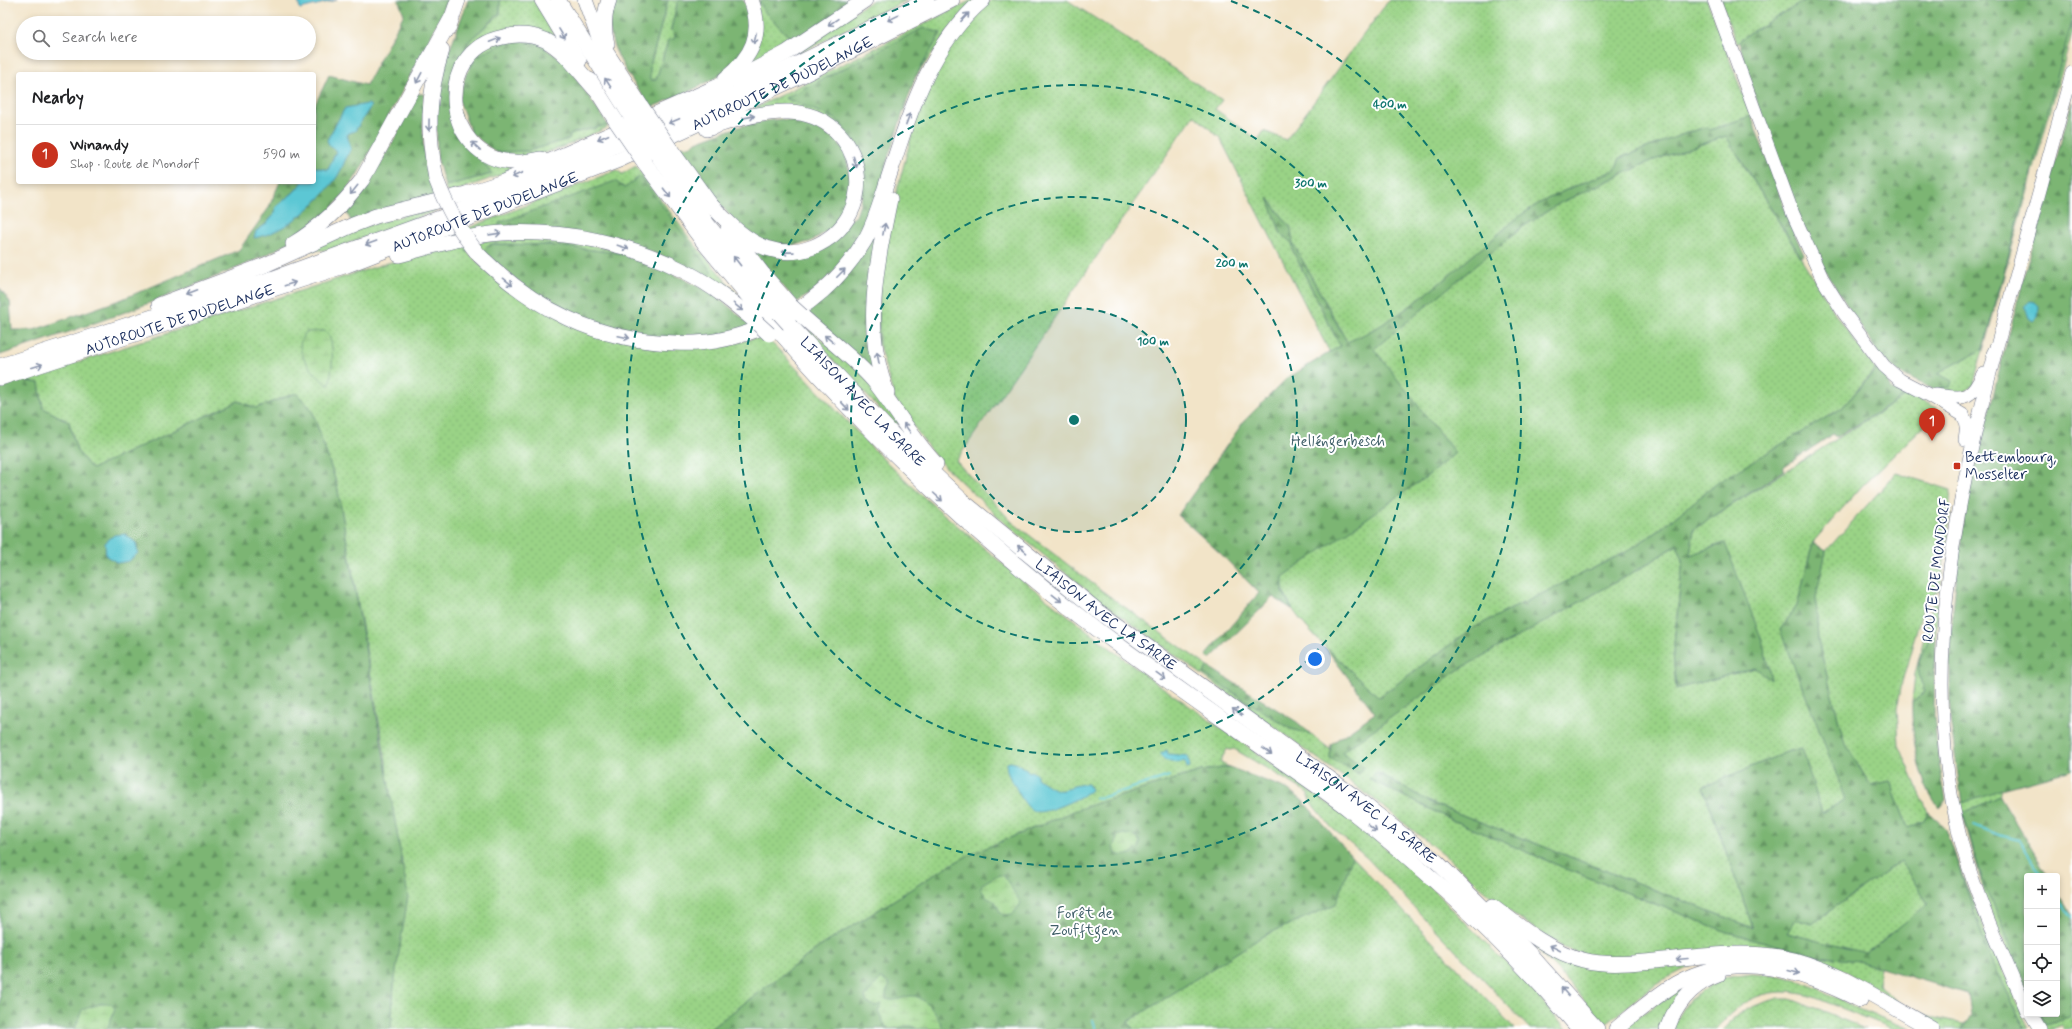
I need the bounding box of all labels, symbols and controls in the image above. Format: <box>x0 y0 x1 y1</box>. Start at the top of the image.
one-way arrow <box>960 13 969 23</box>
one-way arrow <box>887 15 899 22</box>
search box <box>16 16 316 60</box>
one-way arrow <box>828 18 839 26</box>
icon: search <box>30 27 52 49</box>
text: Search here <box>62 28 138 48</box>
one-way arrow <box>559 28 567 40</box>
one-way arrow <box>750 31 758 44</box>
street label: AUTOROUTE DE DUDELANGE <box>689 32 877 136</box>
one-way arrow <box>488 36 500 43</box>
one-way arrow <box>415 72 423 84</box>
one-way arrow <box>604 77 612 89</box>
text: Nearby <box>32 87 84 109</box>
text: 400 m <box>1373 97 1407 113</box>
one-way arrow <box>742 112 755 120</box>
one-way arrow <box>904 114 912 126</box>
one-way arrow <box>425 118 433 131</box>
one-way arrow <box>668 118 680 125</box>
one-way arrow <box>598 134 610 141</box>
text: Winandy <box>70 136 129 156</box>
one-way arrow <box>471 141 481 150</box>
text: 1 <box>42 146 48 163</box>
text: 590 m <box>263 146 300 163</box>
one-way arrow <box>852 155 860 168</box>
text: Shop · Route de Mondorf <box>70 156 199 173</box>
street label: AUTOROUTE DE DUDELANGE <box>389 167 582 258</box>
one-way arrow <box>512 172 524 179</box>
text: 300 m <box>1295 176 1328 192</box>
one-way arrow <box>350 185 358 196</box>
one-way arrow <box>663 188 672 199</box>
one-way arrow <box>880 223 888 236</box>
one-way arrow <box>488 230 501 238</box>
one-way arrow <box>366 239 378 247</box>
one-way arrow <box>617 244 630 251</box>
one-way arrow <box>782 248 795 255</box>
one-way arrow <box>732 256 741 267</box>
text: 200 m <box>1216 256 1249 272</box>
one-way arrow <box>836 268 846 278</box>
one-way arrow <box>502 277 513 286</box>
street label: AUTOROUTE DE DUDELANGE <box>83 280 278 361</box>
one-way arrow <box>283 280 296 287</box>
one-way arrow <box>187 288 199 296</box>
one-way arrow <box>732 302 743 311</box>
street label: LIAISON AVEC LA SARRE <box>795 333 929 472</box>
one-way arrow <box>617 334 630 342</box>
text: 100 m <box>1137 334 1170 350</box>
one-way arrow <box>823 335 834 344</box>
one-way arrow <box>873 351 881 364</box>
one-way arrow <box>30 362 43 369</box>
one-way arrow <box>841 401 850 411</box>
pin: 1 <box>1919 408 1945 441</box>
centre of rings <box>1067 413 1081 427</box>
one-way arrow <box>903 422 911 433</box>
park label: Helléngerbësch <box>1291 432 1385 453</box>
place label: Bettembourg, Mosselter <box>1965 448 2056 485</box>
marker: Bettembourg, Mosselter <box>1952 461 1962 471</box>
one-way arrow <box>933 492 943 502</box>
street label: ROUTE DE MONDORF <box>1918 497 1956 643</box>
one-way arrow <box>1016 544 1027 553</box>
street label: LIAISON AVEC LA SARRE <box>1031 555 1181 676</box>
one-way arrow <box>1052 593 1063 602</box>
your location <box>1305 649 1325 669</box>
one-way arrow <box>1156 672 1167 680</box>
one-way arrow <box>1232 708 1243 716</box>
one-way arrow <box>1262 747 1273 755</box>
street label: LIAISON AVEC LA SARRE <box>1291 748 1441 869</box>
one-way arrow <box>1367 824 1378 832</box>
map controls <box>2024 873 2060 1017</box>
button: + <box>2024 873 2060 909</box>
park label: Forêt de Zoufftgen <box>1050 904 1120 942</box>
button: − <box>2024 909 2060 945</box>
one-way arrow <box>1549 944 1561 951</box>
button: locate <box>2024 945 2060 981</box>
one-way arrow <box>1676 955 1689 962</box>
one-way arrow <box>1787 969 1800 977</box>
button: layers <box>2024 981 2060 1017</box>
one-way arrow <box>1561 987 1570 998</box>

